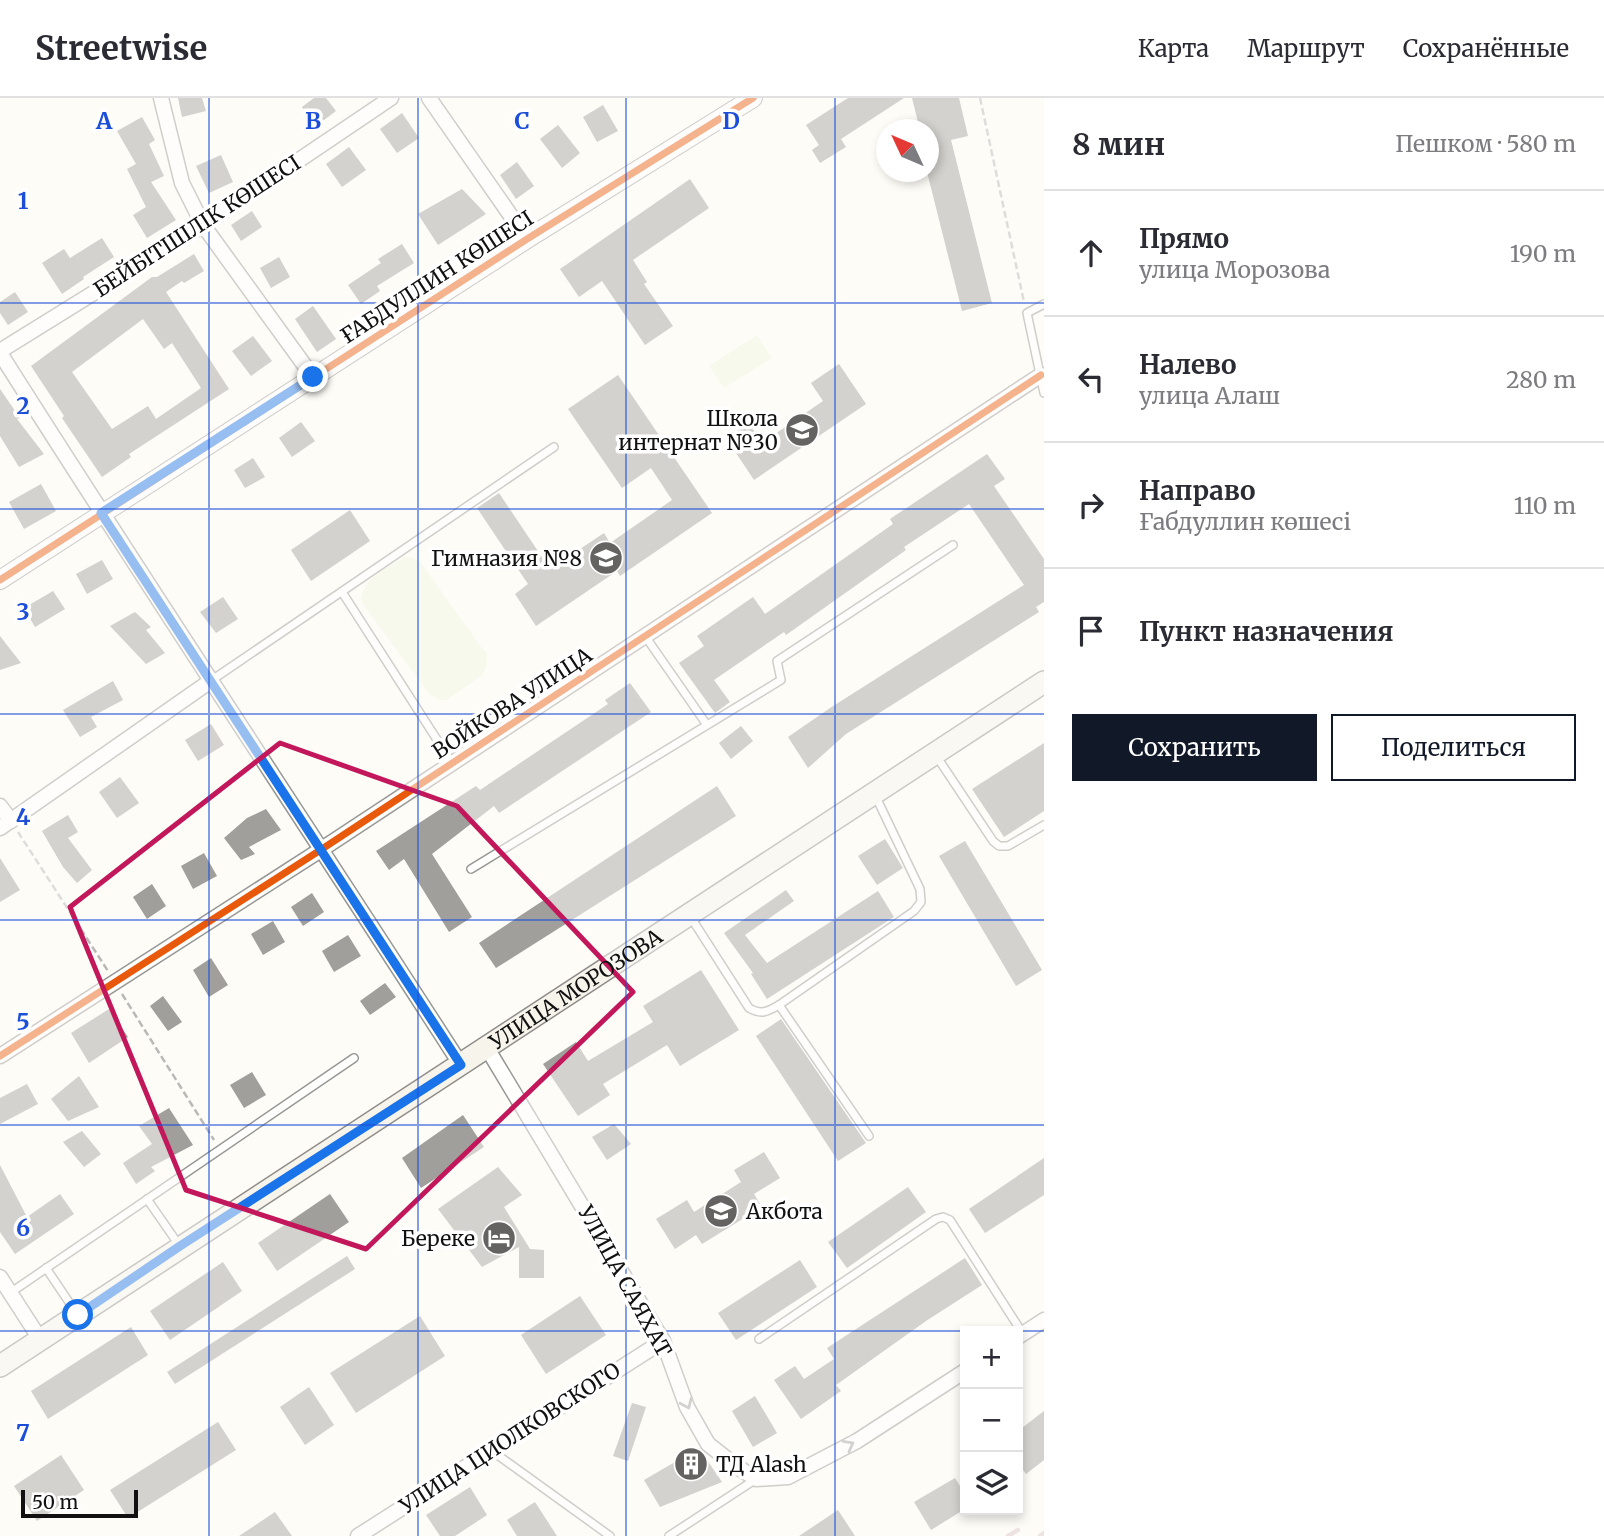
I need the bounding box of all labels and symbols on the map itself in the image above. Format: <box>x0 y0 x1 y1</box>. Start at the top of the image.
text: A <box>95 106 113 135</box>
text: B <box>305 106 321 135</box>
text: C <box>514 106 530 135</box>
text: D <box>722 106 740 135</box>
north arrow <box>876 119 939 182</box>
street label: БЕЙБІТШІЛІК КӨШЕСІ <box>89 149 305 303</box>
text: 1 <box>18 186 29 215</box>
street label: ҒАБДУЛЛИН КӨШЕСІ <box>336 205 538 349</box>
route end <box>297 361 328 392</box>
text: 2 <box>16 391 30 420</box>
place label: Школа интернат №30 <box>618 405 778 456</box>
school or university icon: Школа интернат №30 <box>783 411 821 449</box>
school or university icon: Гимназия №8 <box>587 539 625 577</box>
place label: Гимназия №8 <box>431 545 582 572</box>
text: 3 <box>16 597 30 626</box>
street label: ВОЙКОВА УЛИЦА <box>427 641 597 765</box>
text: 4 <box>16 802 31 831</box>
street label: УЛИЦА МОРОЗОВА <box>483 922 667 1056</box>
text: 5 <box>16 1007 30 1036</box>
school or university icon: Акбота <box>702 1192 740 1230</box>
place label: Акбота <box>745 1198 823 1225</box>
street label: УЛИЦА САЯХАТ <box>572 1200 678 1362</box>
text: 6 <box>16 1213 30 1242</box>
hotel icon: Береке <box>480 1219 518 1257</box>
place label: Береке <box>401 1225 475 1252</box>
route start <box>62 1299 93 1330</box>
street label: УЛИЦА ЦИОЛКОВСКОГО <box>394 1356 625 1520</box>
one-way arrow <box>679 1397 693 1410</box>
text: 7 <box>16 1418 30 1447</box>
one-way arrow <box>842 1440 854 1453</box>
building icon: ТД Alash <box>672 1445 710 1483</box>
place label: ТД Alash <box>716 1451 807 1478</box>
scale bar <box>21 1487 138 1519</box>

